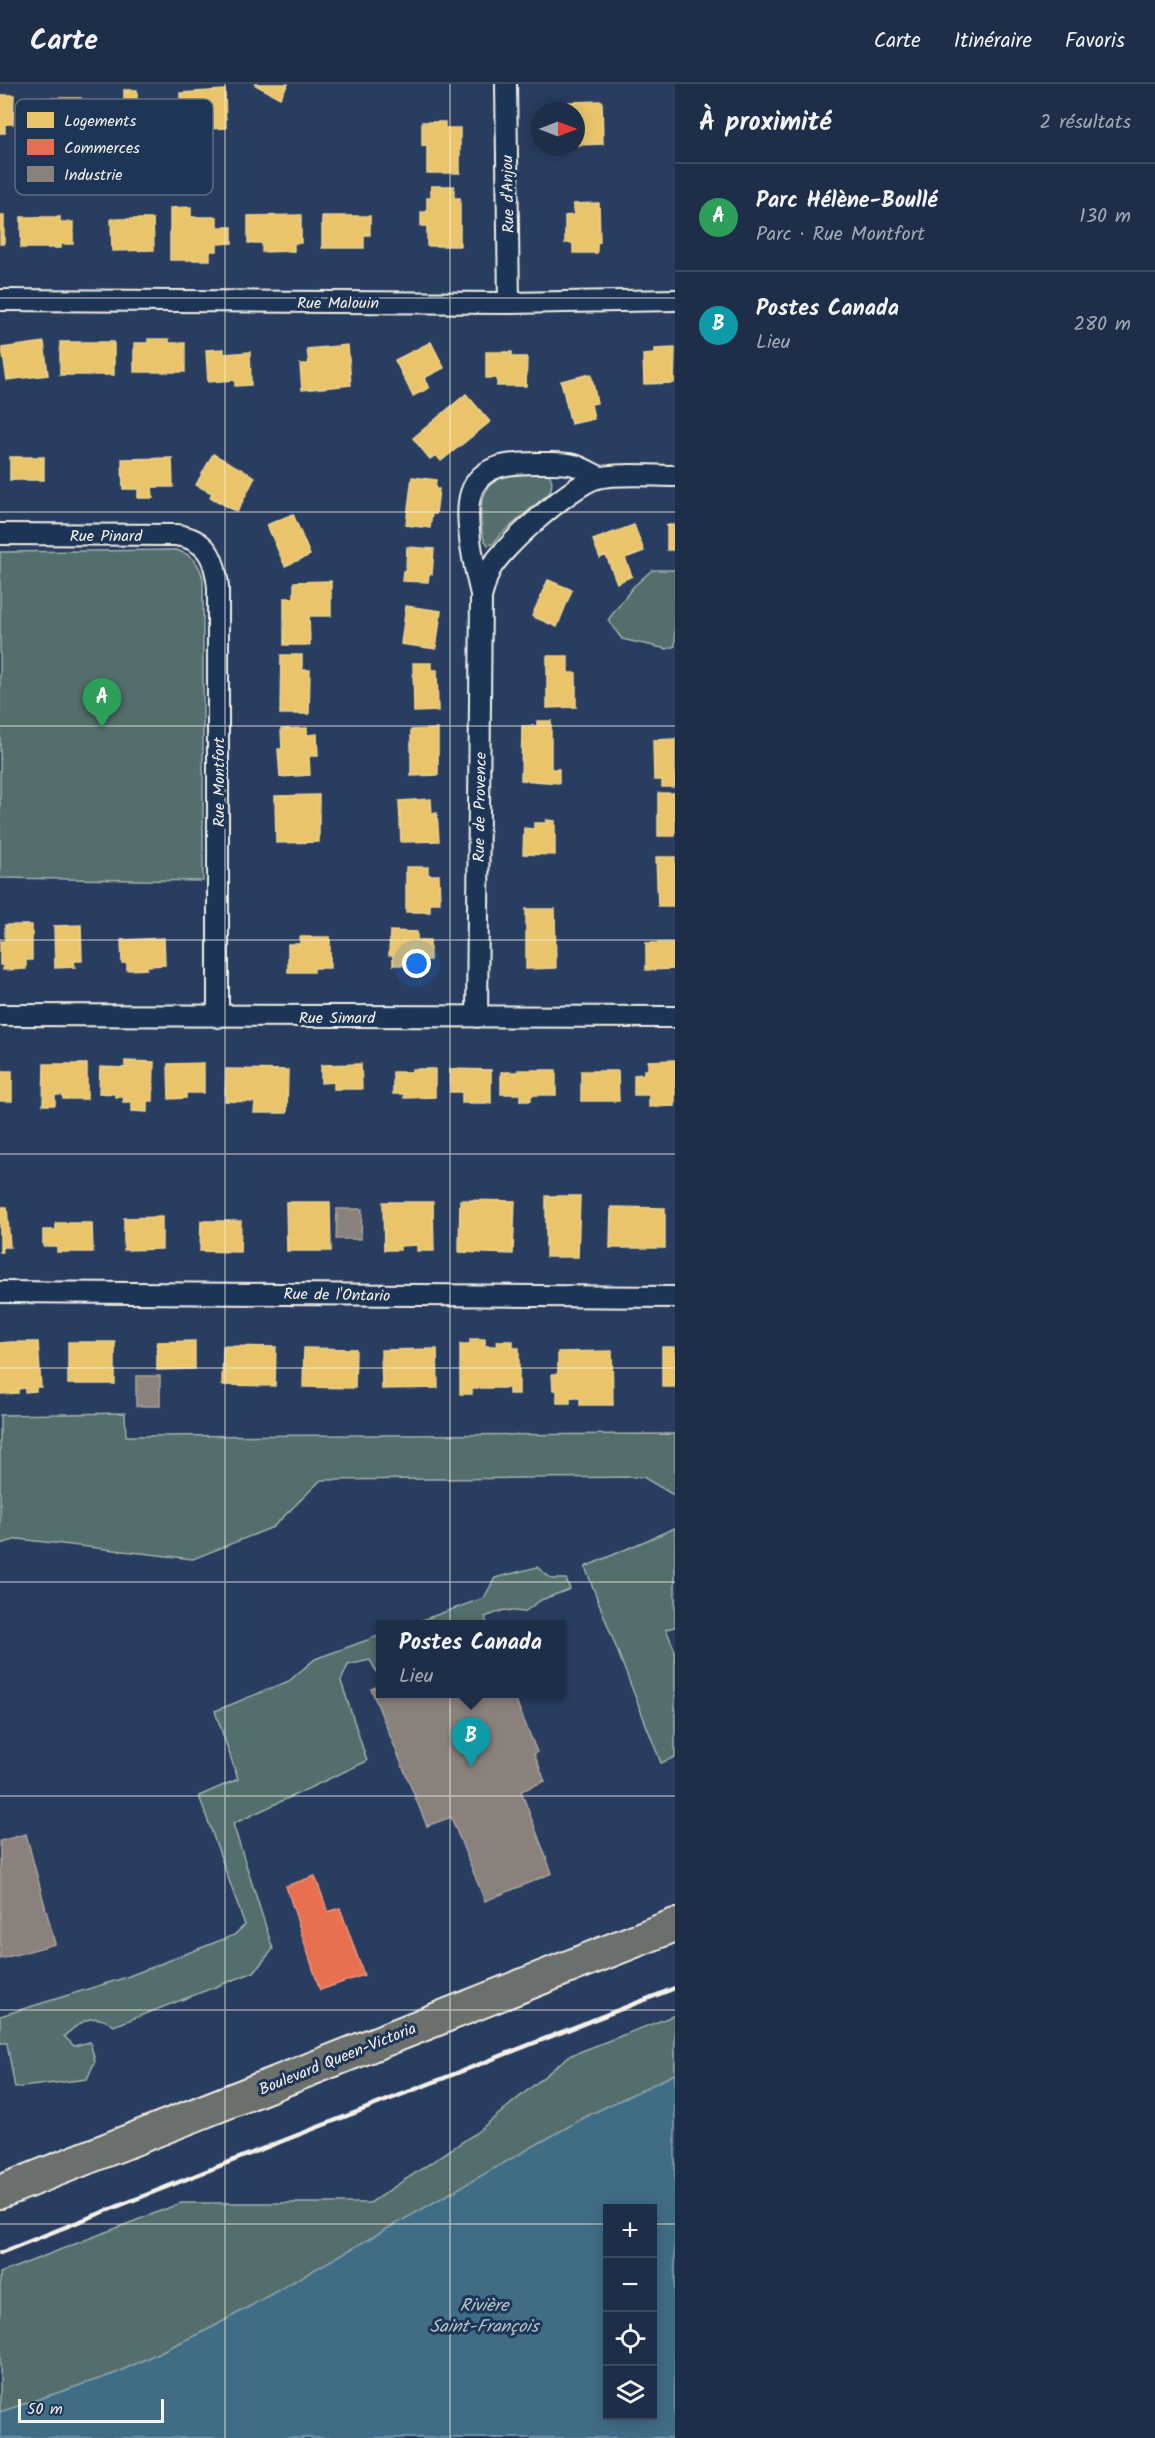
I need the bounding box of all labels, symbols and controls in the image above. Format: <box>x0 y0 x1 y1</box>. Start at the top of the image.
text: Carte <box>30 19 98 64</box>
text: Carte <box>874 25 921 58</box>
text: Itinéraire <box>954 25 1032 58</box>
text: Favoris <box>1065 25 1125 58</box>
legend <box>15 99 213 195</box>
north arrow <box>531 102 585 156</box>
text: À proximité <box>699 102 831 144</box>
text: 2 résultats <box>1040 107 1131 139</box>
text: Logements <box>64 109 136 134</box>
text: Commerces <box>64 136 140 161</box>
street label: Rue d'Anjou <box>495 154 522 233</box>
text: Industrie <box>64 163 122 188</box>
text: Parc Hélène-Boullé <box>756 184 937 219</box>
text: A <box>712 201 725 233</box>
text: 130 m <box>1079 201 1131 233</box>
text: Parc · Rue Montfort <box>756 219 925 251</box>
street label: Rue Malouin <box>297 291 379 316</box>
text: Postes Canada <box>756 292 899 327</box>
text: B <box>712 309 725 341</box>
text: 280 m <box>1073 309 1131 341</box>
text: Lieu <box>756 327 790 359</box>
street label: Rue Pinard <box>70 524 143 549</box>
pin: A <box>82 678 122 728</box>
street label: Rue Montfort <box>207 736 232 827</box>
street label: Rue de Provence <box>467 752 494 862</box>
your location <box>402 949 431 978</box>
street label: Rue Simard <box>299 1006 376 1031</box>
street label: Rue de l'Ontario <box>283 1282 391 1309</box>
popup <box>376 1620 565 1698</box>
text: Postes Canada <box>399 1626 542 1661</box>
text: Lieu <box>399 1661 433 1693</box>
pin: B <box>452 1718 490 1767</box>
street label: Boulevard Queen-Victoria <box>255 2016 420 2102</box>
map controls <box>603 2204 657 2420</box>
button: + <box>603 2204 657 2258</box>
button: − <box>603 2258 657 2312</box>
water label: Rivière Saint-François <box>430 2292 541 2342</box>
button: locate <box>603 2312 657 2366</box>
button: layers <box>603 2366 657 2420</box>
scale bar <box>18 2396 164 2424</box>
text: 50 m <box>27 2397 63 2422</box>

